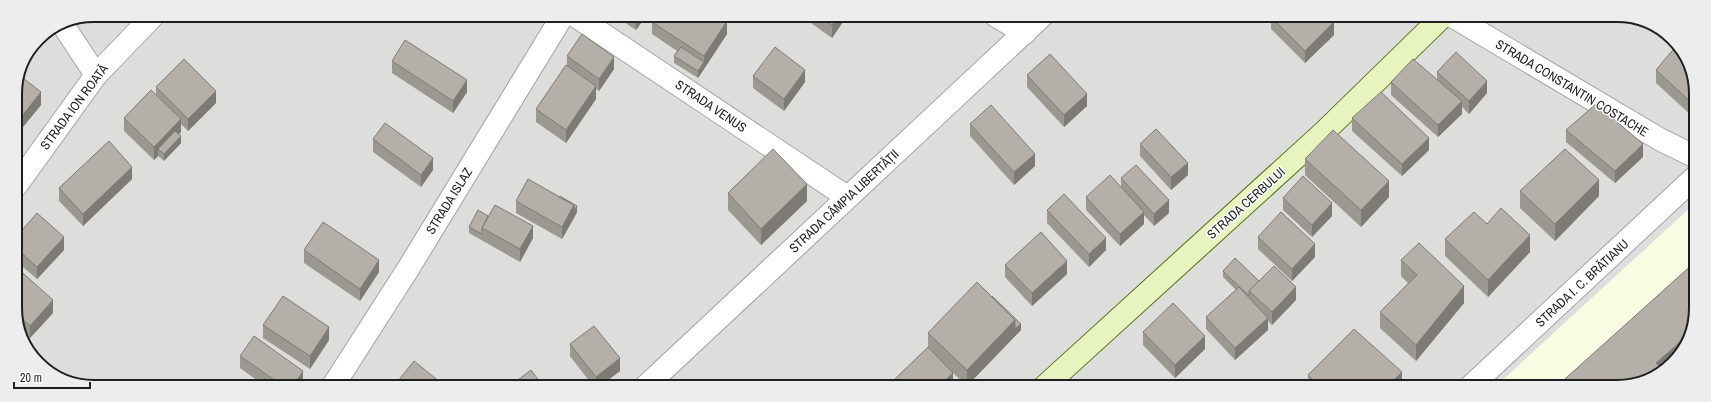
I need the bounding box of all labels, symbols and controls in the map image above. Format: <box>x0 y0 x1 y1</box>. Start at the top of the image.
street label: STRADA CONSTANTIN COSTACHE <box>1492 36 1652 140</box>
street label: STRADA ION ROATĂ <box>36 60 112 153</box>
street label: STRADA VENUS <box>672 76 750 136</box>
street label: STRADA CÂMPIA LIBERTĂȚII <box>786 146 902 256</box>
street label: STRADA CERBULUI <box>1203 163 1289 243</box>
street label: STRADA ISLAZ <box>422 164 476 237</box>
street label: STRADA I. C. BRĂTIANU <box>1532 235 1632 331</box>
scale bar <box>14 364 90 390</box>
text: 20 m <box>20 370 42 386</box>

